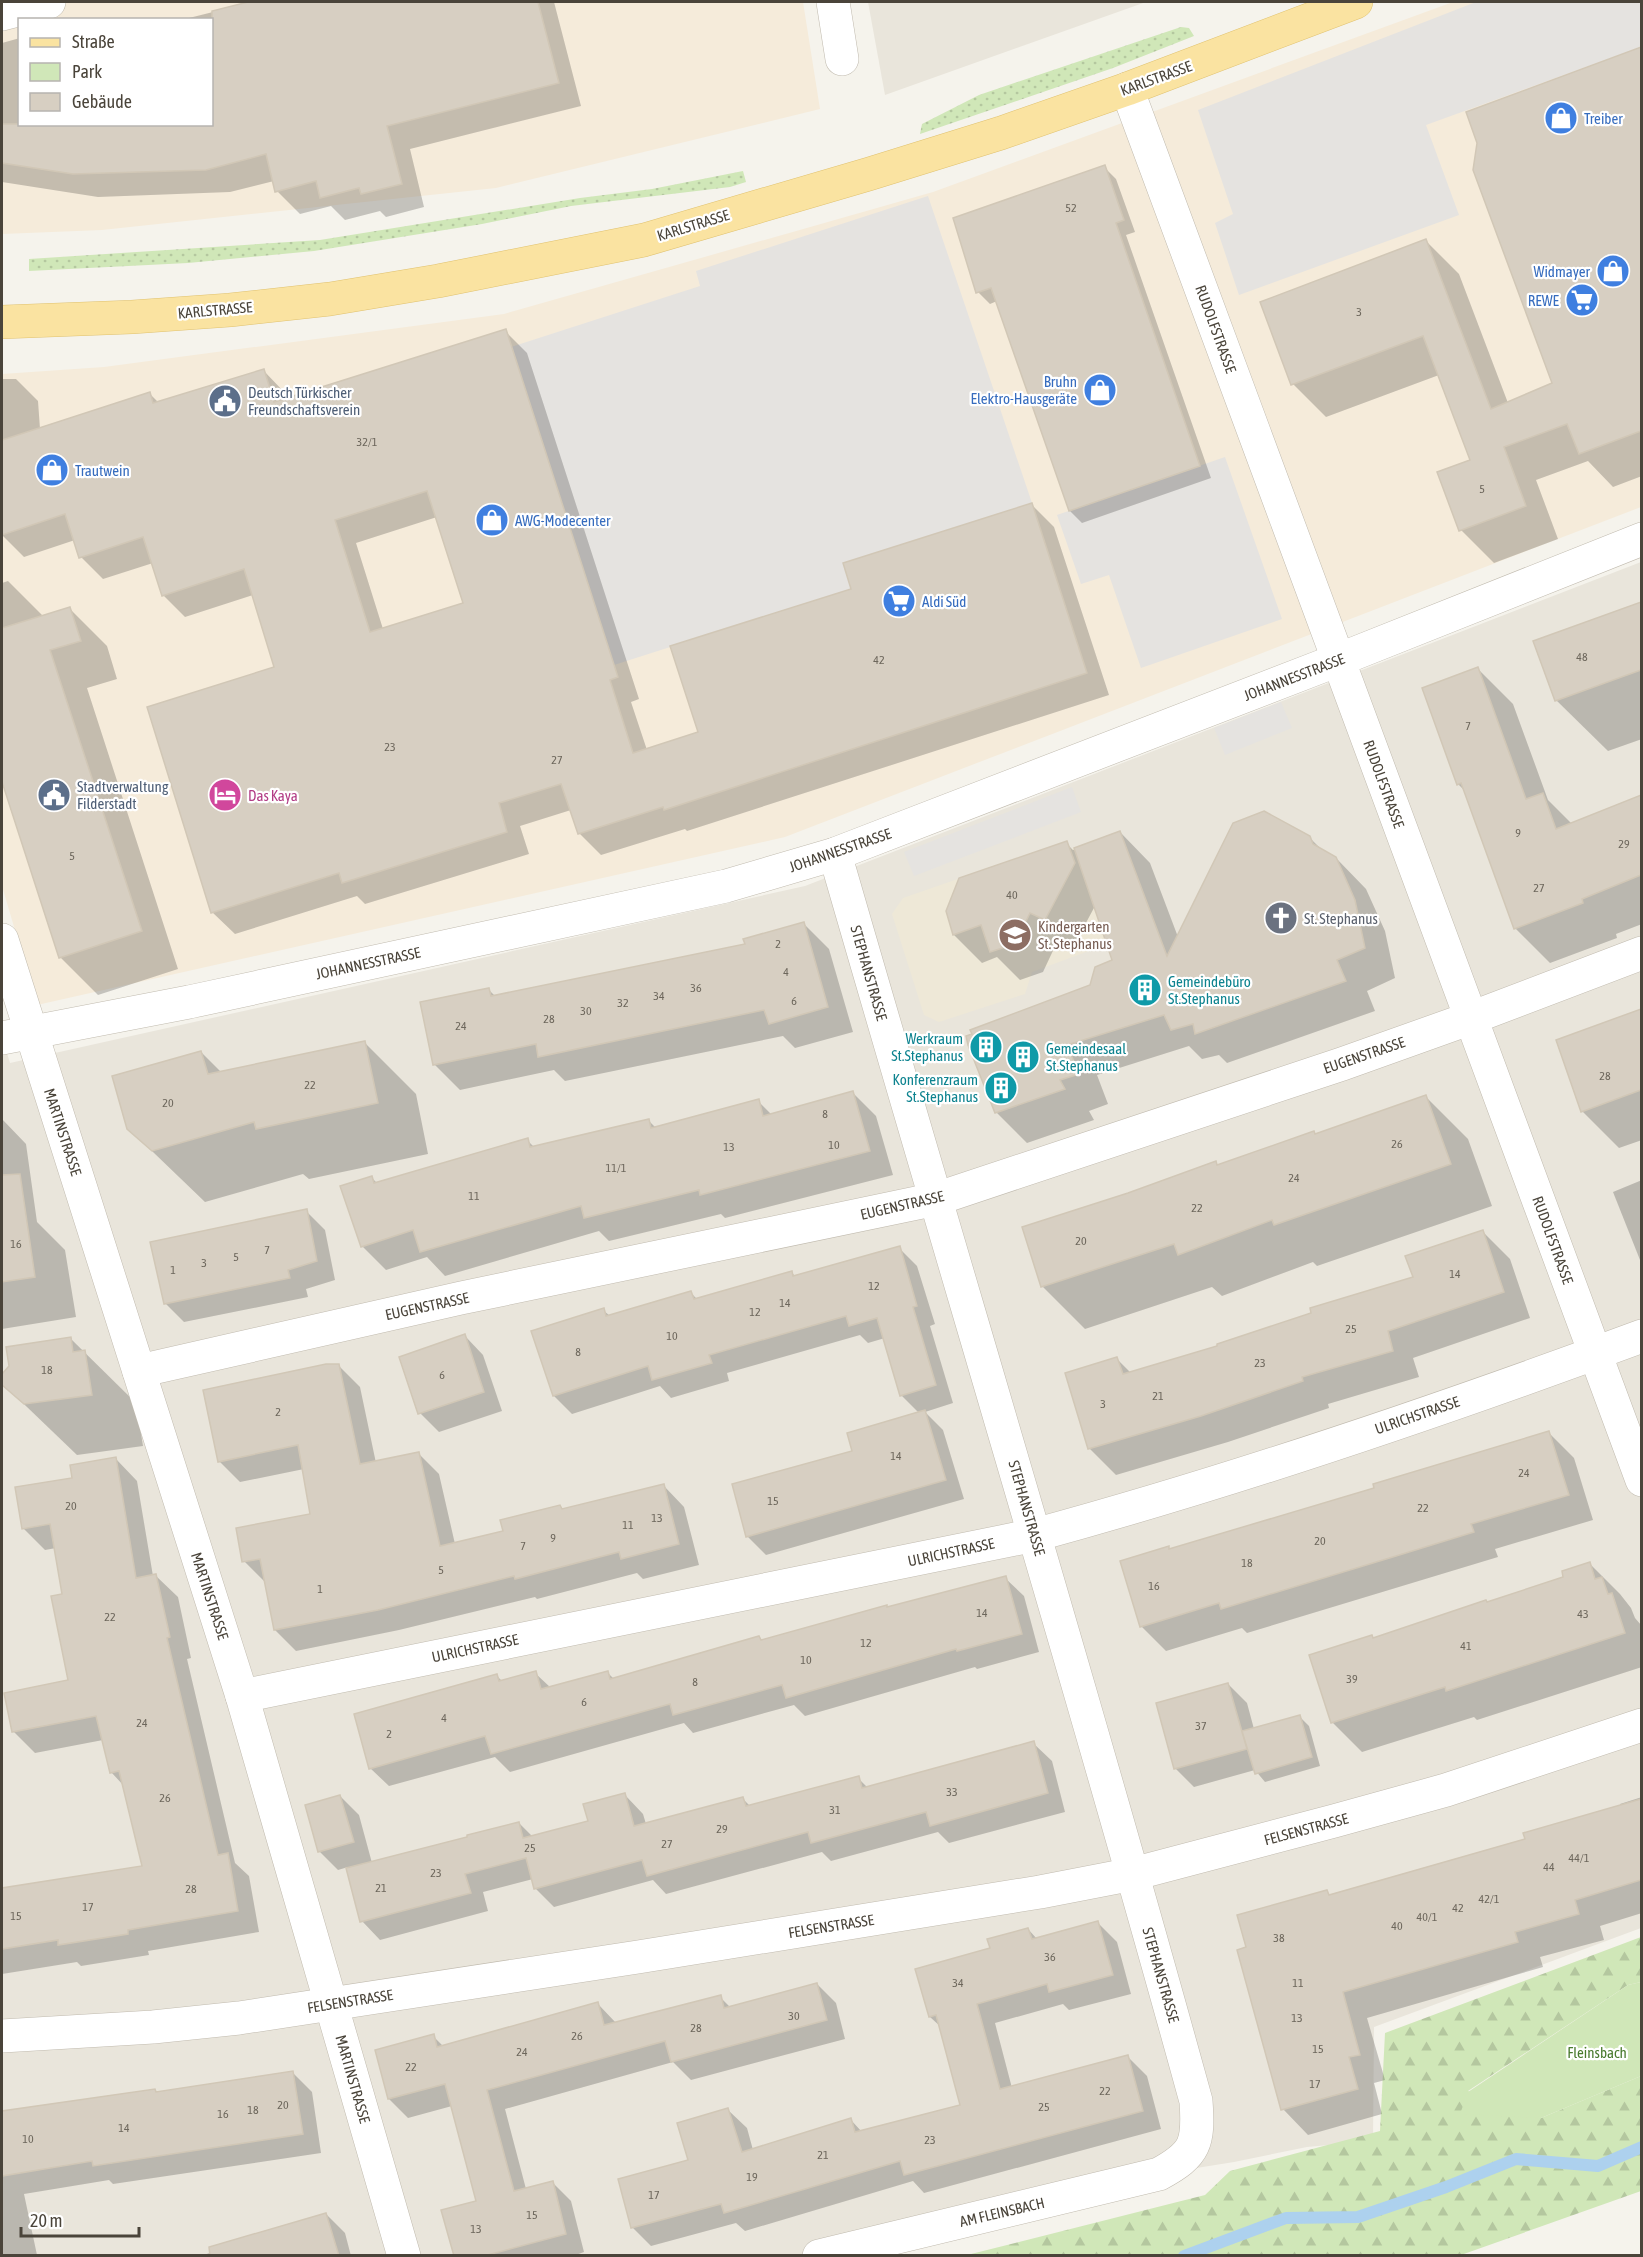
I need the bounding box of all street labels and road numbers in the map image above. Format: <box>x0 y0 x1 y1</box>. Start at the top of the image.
street label: KARLSTRASSE <box>1118 57 1195 99</box>
street label: KARLSTRASSE <box>655 206 732 244</box>
street label: RUDOLFSTRASSE <box>1192 283 1240 376</box>
street label: KARLSTRASSE <box>177 298 254 322</box>
street label: JOHANNESSTRASSE <box>1241 650 1347 704</box>
street label: RUDOLFSTRASSE <box>1360 738 1408 831</box>
street label: JOHANNESSTRASSE <box>787 824 894 875</box>
street label: STEPHANSTRASSE <box>847 923 891 1023</box>
street label: JOHANNESSTRASSE <box>314 943 423 982</box>
street label: EUGENSTRASSE <box>1321 1033 1408 1077</box>
street label: MARTINSTRASSE <box>41 1086 85 1178</box>
street label: EUGENSTRASSE <box>859 1187 946 1223</box>
street label: RUDOLFSTRASSE <box>1529 1194 1577 1287</box>
street label: EUGENSTRASSE <box>384 1289 471 1323</box>
street label: ULRICHSTRASSE <box>1373 1392 1462 1437</box>
street label: STEPHANSTRASSE <box>1005 1458 1049 1558</box>
street label: ULRICHSTRASSE <box>906 1534 996 1569</box>
street label: MARTINSTRASSE <box>188 1550 232 1642</box>
street label: ULRICHSTRASSE <box>430 1630 520 1665</box>
street label: FELSENSTRASSE <box>1262 1809 1351 1848</box>
street label: FELSENSTRASSE <box>787 1911 876 1941</box>
street label: STEPHANSTRASSE <box>1139 1925 1183 2025</box>
street label: FELSENSTRASSE <box>306 1986 395 2016</box>
street label: MARTINSTRASSE <box>332 2033 374 2126</box>
street label: AM FLEINSBACH <box>958 2194 1046 2230</box>

